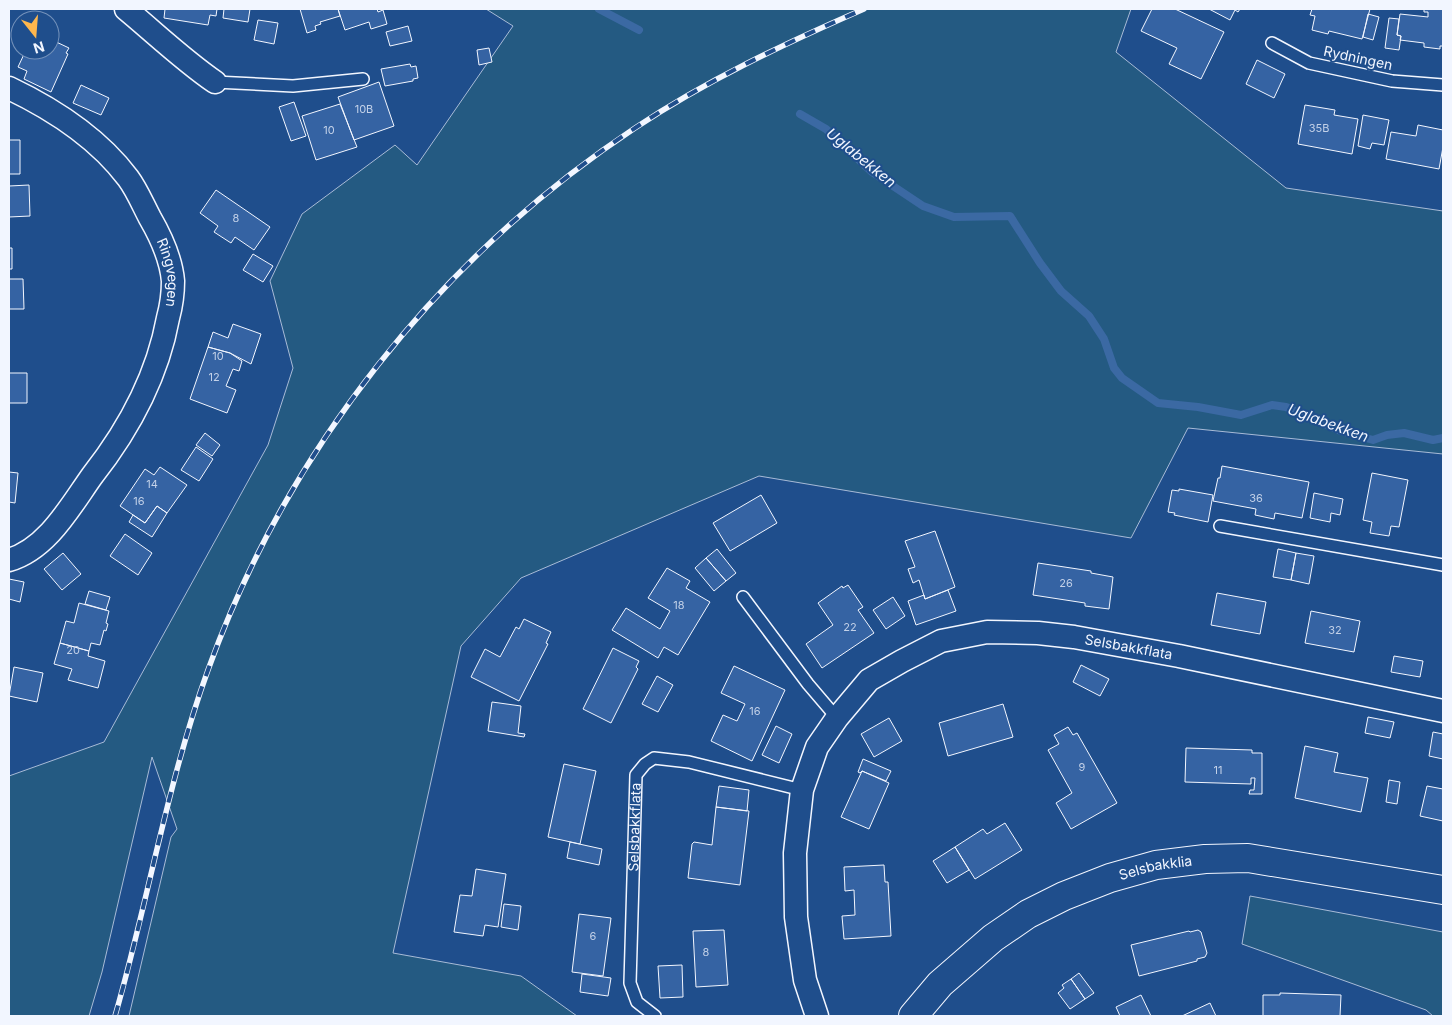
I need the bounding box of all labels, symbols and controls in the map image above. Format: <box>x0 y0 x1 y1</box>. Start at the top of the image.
north arrow <box>10 10 60 60</box>
text: N <box>31 38 47 58</box>
street label: Rydningen <box>1322 42 1394 73</box>
house number: 10B <box>355 102 373 116</box>
house number: 35B <box>1309 121 1329 135</box>
house number: 10 <box>323 123 335 137</box>
water label: Uglabekken <box>822 124 900 192</box>
house number: 8 <box>233 211 240 225</box>
street label: Ringvegen <box>154 235 182 308</box>
house number: 10 <box>212 349 224 363</box>
house number: 12 <box>208 370 220 384</box>
water label: Uglabekken <box>1285 399 1371 446</box>
house number: 14 <box>146 477 158 491</box>
house number: 36 <box>1249 491 1263 505</box>
house number: 16 <box>133 494 145 508</box>
house number: 26 <box>1059 576 1073 590</box>
house number: 18 <box>673 598 685 612</box>
house number: 22 <box>843 620 857 634</box>
house number: 32 <box>1328 623 1342 637</box>
street label: Selsbakkflata <box>1084 630 1174 663</box>
house number: 20 <box>66 643 80 657</box>
house number: 16 <box>749 704 761 718</box>
house number: 9 <box>1079 760 1086 774</box>
house number: 11 <box>1214 763 1222 777</box>
street label: Selsbakkflata <box>624 782 644 872</box>
street label: Selsbakklia <box>1117 852 1193 883</box>
house number: 6 <box>590 929 597 943</box>
house number: 8 <box>703 945 710 959</box>

